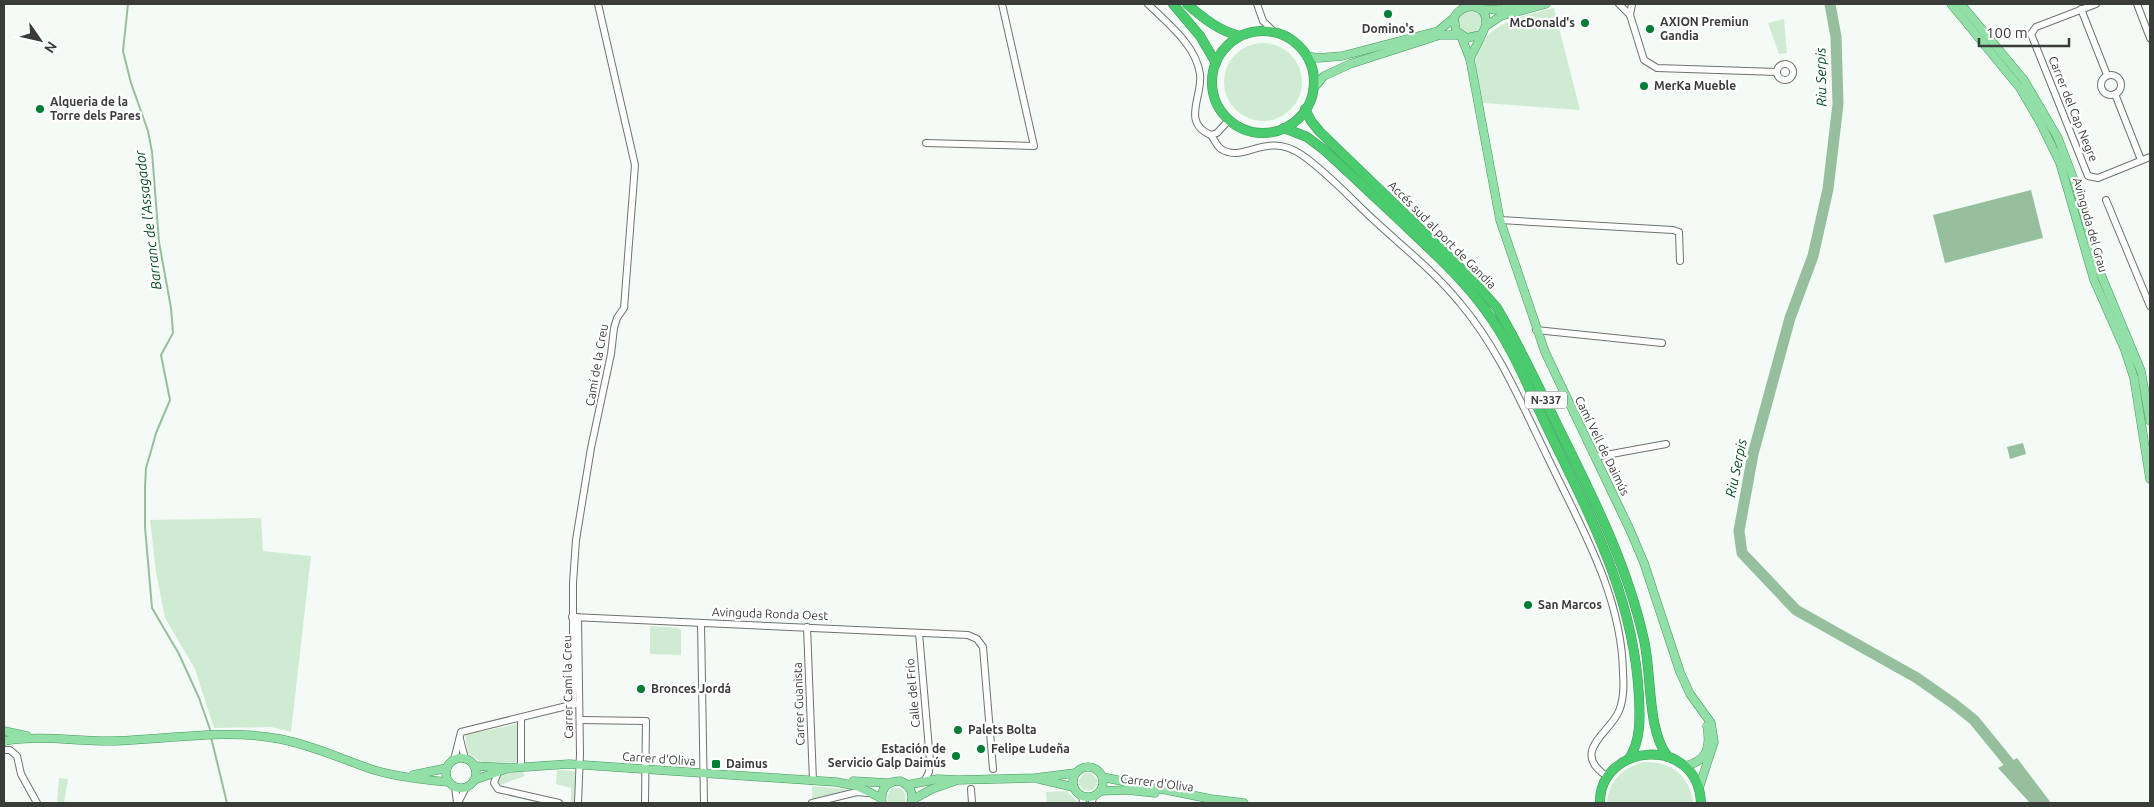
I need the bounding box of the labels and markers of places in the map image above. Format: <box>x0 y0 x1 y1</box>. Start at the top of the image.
marker: Domino's <box>1382 8 1394 20</box>
place label: AXION Premiun Gandia <box>1660 15 1749 42</box>
place label: McDonald's <box>1509 16 1575 29</box>
marker: McDonald's <box>1579 17 1591 29</box>
place label: Domino's <box>1362 22 1414 35</box>
marker: AXION Premiun Gandia <box>1644 23 1656 35</box>
place label: MerKa Mueble <box>1654 79 1736 92</box>
marker: MerKa Mueble <box>1638 80 1650 92</box>
place label: Alqueria de la Torre dels Pares <box>50 95 141 122</box>
marker: Alqueria de la Torre dels Pares <box>34 103 46 115</box>
place label: San Marcos <box>1538 598 1602 611</box>
marker: San Marcos <box>1522 599 1534 611</box>
place label: Bronces Jordá <box>651 682 731 695</box>
marker: Bronces Jordá <box>635 683 647 695</box>
place label: Palets Bolta <box>968 723 1036 736</box>
marker: Palets Bolta <box>952 724 964 736</box>
place label: Estación de Servicio Galp Daimús <box>828 742 946 769</box>
place label: Felipe Ludeña <box>991 742 1070 755</box>
marker: Felipe Ludeña <box>975 743 987 755</box>
marker: Estación de Servicio Galp Daimús <box>950 750 962 762</box>
place label: Daimus <box>726 757 768 770</box>
marker: Daimus <box>710 758 722 770</box>

